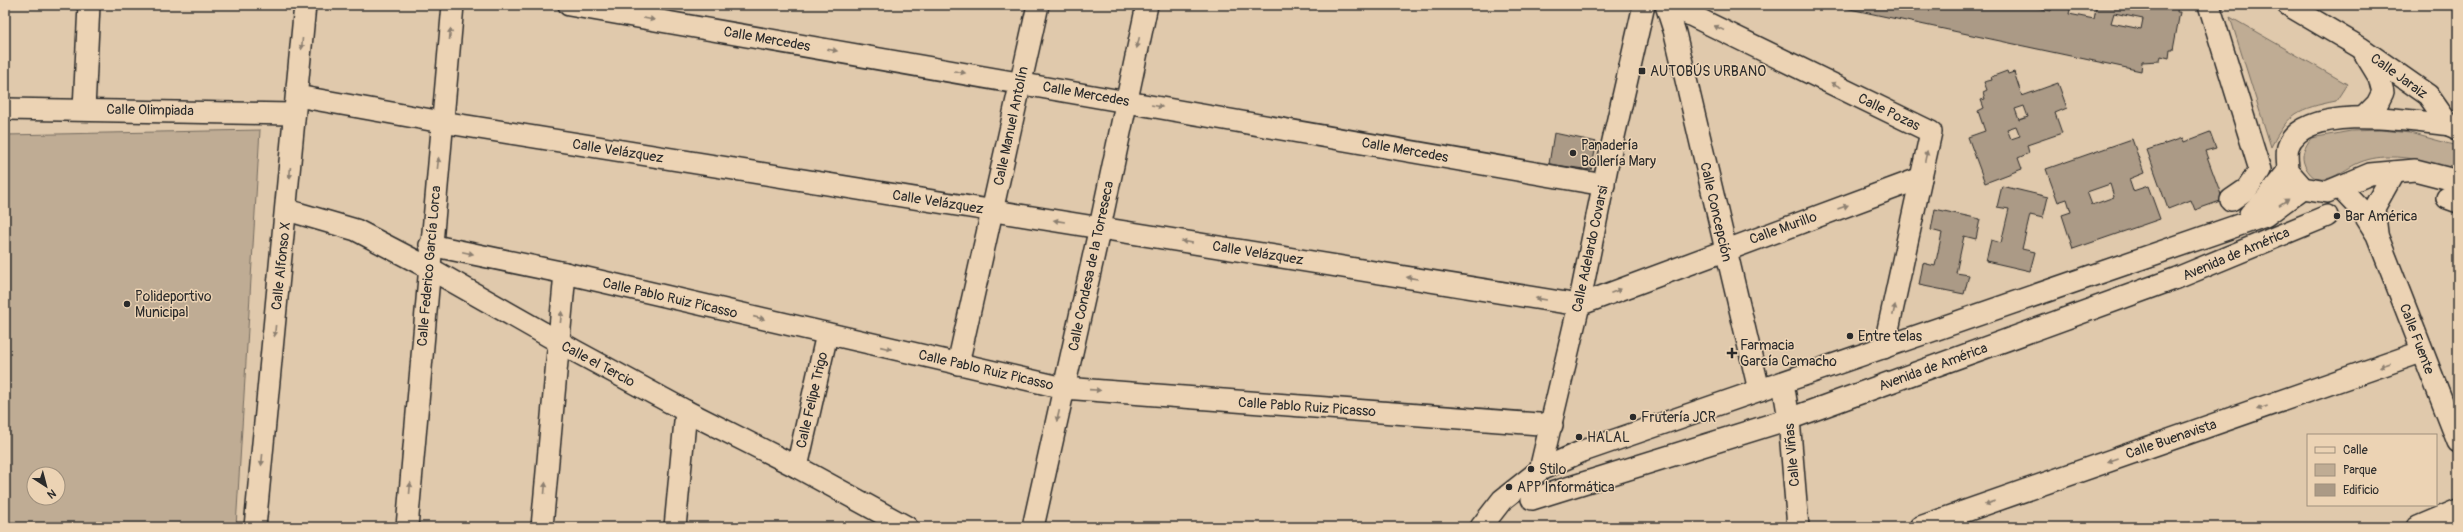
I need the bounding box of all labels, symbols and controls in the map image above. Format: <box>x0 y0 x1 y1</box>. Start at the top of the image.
one-way arrow <box>643 16 655 22</box>
street label: Calle Mercedes <box>722 23 812 55</box>
one-way arrow <box>1713 25 1725 31</box>
one-way arrow <box>447 28 454 40</box>
one-way arrow <box>1135 37 1141 49</box>
one-way arrow <box>299 38 305 50</box>
one-way arrow <box>826 47 838 53</box>
street label: Calle Jaraiz <box>2367 50 2431 102</box>
place label: AUTOBÚS URBANO <box>1650 63 1766 80</box>
street label: Calle Manuel Antolín <box>990 65 1032 187</box>
marker: AUTOBÚS URBANO <box>1637 66 1647 76</box>
one-way arrow <box>954 69 966 75</box>
street label: Calle Mercedes <box>1041 78 1131 110</box>
one-way arrow <box>1830 82 1842 89</box>
street label: Calle Pozas <box>1855 90 1924 135</box>
street label: Calle Olimpiada <box>106 101 194 119</box>
one-way arrow <box>1151 104 1163 110</box>
street label: Calle Mercedes <box>1360 134 1450 166</box>
street label: Calle Velázquez <box>571 135 665 167</box>
place label: Panadería Bollería Mary <box>1581 137 1656 170</box>
marker: Panadería Bollería Mary <box>1568 148 1578 158</box>
one-way arrow <box>1923 149 1929 162</box>
one-way arrow <box>435 157 442 169</box>
street label: Calle Concepción <box>1696 161 1736 263</box>
one-way arrow <box>286 167 293 179</box>
street label: Calle Condesa de la Torreseca <box>1065 179 1117 353</box>
street label: Calle Adelardo Covarsi <box>1568 184 1612 314</box>
street label: Calle Federico García Lorca <box>414 185 444 347</box>
street label: Calle Velázquez <box>891 186 985 218</box>
one-way arrow <box>2278 199 2289 206</box>
one-way arrow <box>1837 203 1849 209</box>
street label: Calle Murillo <box>1747 208 1820 248</box>
place label: Bar América <box>2345 208 2417 225</box>
marker: Bar América <box>2332 211 2342 221</box>
one-way arrow <box>1053 218 1065 224</box>
street label: Calle Alfonso X <box>268 221 294 311</box>
street label: Avenida de América <box>2180 224 2292 284</box>
street label: Calle Velázquez <box>1211 237 1305 269</box>
one-way arrow <box>1181 239 1193 245</box>
one-way arrow <box>462 250 475 256</box>
street label: Calle Pablo Ruiz Picasso <box>601 274 740 322</box>
one-way arrow <box>1406 275 1418 281</box>
one-way arrow <box>1610 287 1622 293</box>
place label: Polideportivo Municipal <box>135 288 212 321</box>
one-way arrow <box>1535 296 1547 302</box>
marker: Polideportivo Municipal <box>122 299 132 309</box>
street label: Calle Fuente <box>2396 301 2438 377</box>
one-way arrow <box>1891 304 1897 316</box>
one-way arrow <box>557 311 564 323</box>
one-way arrow <box>753 316 765 322</box>
one-way arrow <box>271 324 278 337</box>
place label: Entre telas <box>1858 328 1923 345</box>
marker: Entre telas <box>1845 331 1855 341</box>
street label: Calle el Tercio <box>558 337 638 391</box>
place label: Farmacia García Camacho <box>1740 337 1837 370</box>
street label: Avenida de América <box>1876 339 1990 395</box>
one-way arrow <box>880 345 892 351</box>
street label: Calle Pablo Ruiz Picasso <box>917 346 1056 394</box>
marker: Farmacia García Camacho <box>1727 348 1737 358</box>
street label: Calle Felipe Trigo <box>793 350 831 450</box>
one-way arrow <box>2378 362 2390 368</box>
one-way arrow <box>1089 387 1101 394</box>
street label: Calle Pablo Ruiz Picasso <box>1238 394 1377 420</box>
one-way arrow <box>2255 405 2267 411</box>
place label: Frutería JCR <box>1641 409 1716 426</box>
one-way arrow <box>1054 410 1060 423</box>
marker: Frutería JCR <box>1628 412 1638 422</box>
street label: Calle Buenavista <box>2123 416 2219 462</box>
street label: Calle Viñas <box>1781 422 1803 487</box>
place label: HALAL <box>1587 429 1630 446</box>
marker: HALAL <box>1574 432 1584 442</box>
legend <box>2307 434 2437 506</box>
text: Calle <box>2343 443 2368 458</box>
one-way arrow <box>258 454 265 466</box>
one-way arrow <box>2106 457 2118 463</box>
place label: Stilo <box>1539 461 1567 478</box>
text: Parque <box>2343 463 2377 478</box>
marker: Stilo <box>1526 464 1536 474</box>
north arrow <box>26 466 66 506</box>
place label: APP Informática <box>1517 479 1615 496</box>
one-way arrow <box>407 482 414 494</box>
one-way arrow <box>542 482 549 494</box>
marker: APP Informática <box>1504 482 1514 492</box>
text: Edificio <box>2343 483 2379 498</box>
text: N <box>44 486 58 501</box>
one-way arrow <box>1984 500 1996 506</box>

